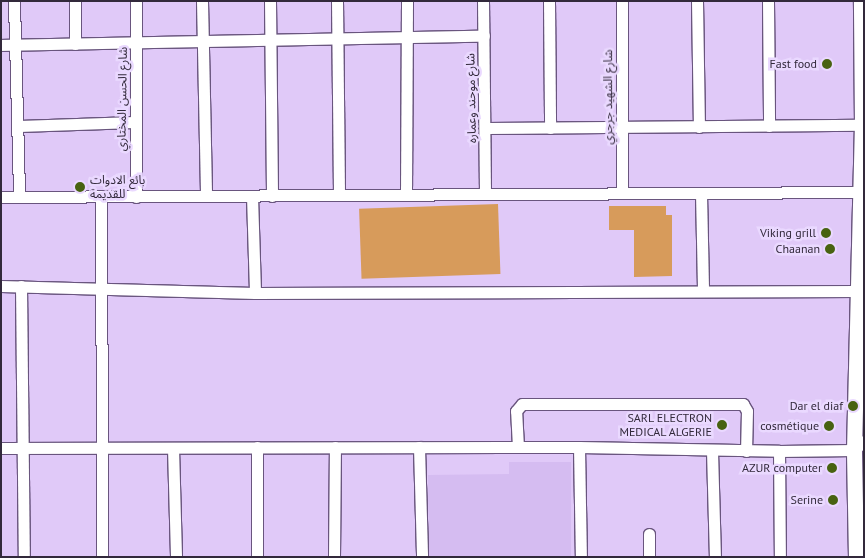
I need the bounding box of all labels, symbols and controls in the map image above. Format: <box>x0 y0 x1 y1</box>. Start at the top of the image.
street label: شارع الحسن المختاري <box>114 47 130 151</box>
street label: شارع الشهيد جرجري <box>601 49 615 145</box>
street label: شارع موحند وعماره <box>463 53 479 143</box>
place label: Fast food <box>770 57 817 71</box>
marker: Fast food <box>821 58 833 70</box>
place label: بائع الادوات للقديمة <box>90 173 145 201</box>
marker: بائع الادوات للقديمة <box>74 181 86 193</box>
place label: Viking grill <box>760 226 816 240</box>
marker: Viking grill <box>820 227 832 239</box>
place label: Chaanan <box>776 242 820 256</box>
marker: Chaanan <box>824 243 836 255</box>
place label: Dar el diaf <box>790 399 843 413</box>
marker: Dar el diaf <box>847 400 859 412</box>
place label: SARL ELECTRON MEDICAL ALGERIE <box>619 411 712 439</box>
marker: SARL ELECTRON MEDICAL ALGERIE <box>716 419 728 431</box>
place label: cosmétique <box>760 419 819 433</box>
marker: cosmétique <box>823 420 835 432</box>
place label: AZUR computer <box>742 461 822 475</box>
marker: AZUR computer <box>826 462 838 474</box>
place label: Serine <box>791 493 823 507</box>
marker: Serine <box>827 494 839 506</box>

